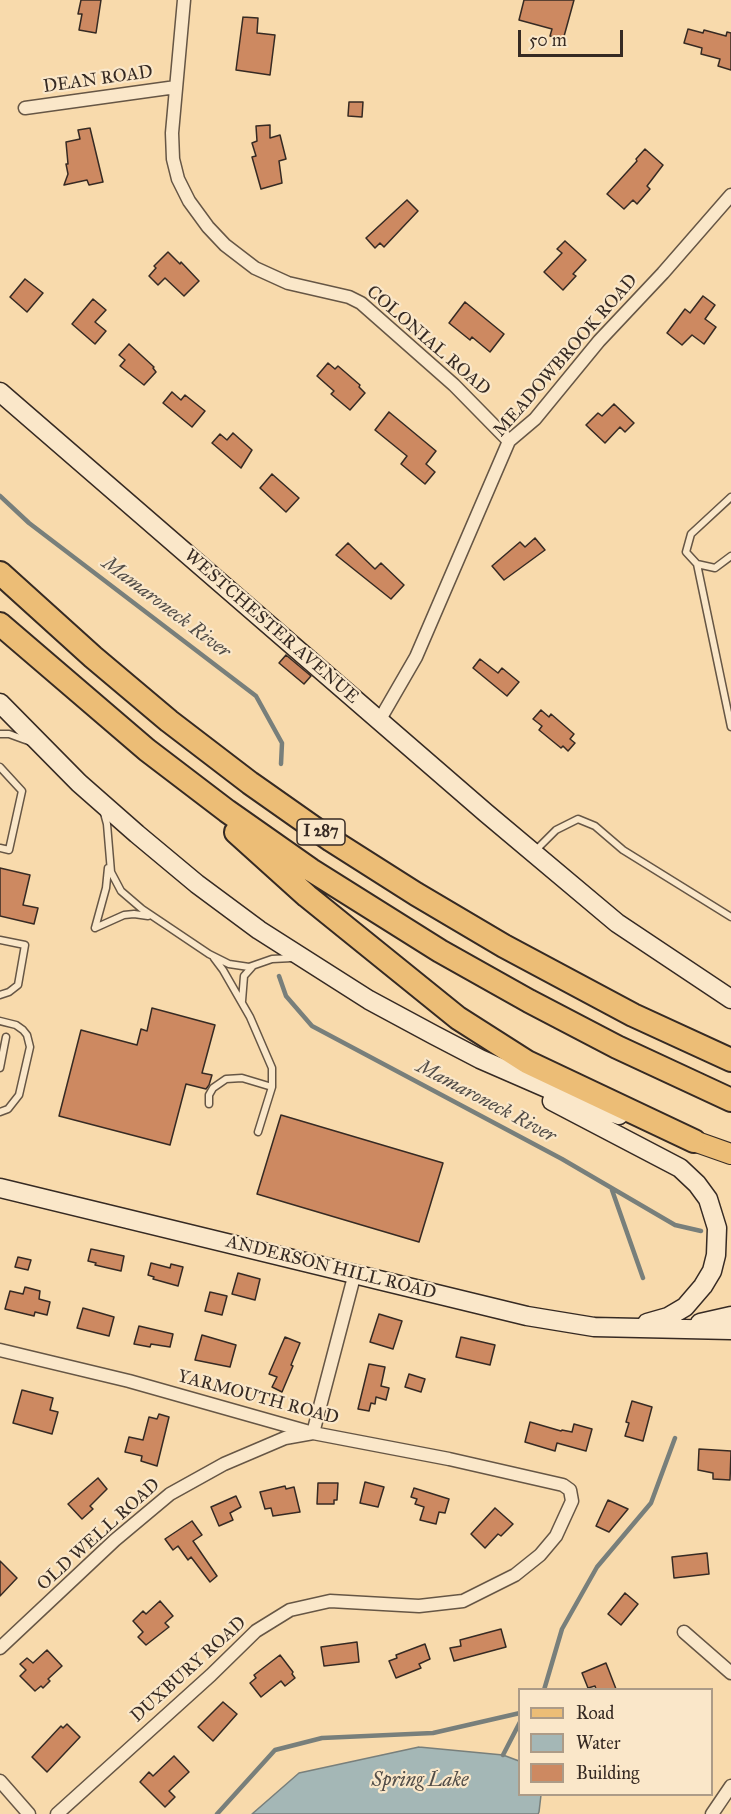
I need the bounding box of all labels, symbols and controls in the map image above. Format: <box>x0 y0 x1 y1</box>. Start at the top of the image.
scale bar <box>521 18 626 56</box>
text: 50 m <box>529 29 567 51</box>
street label: DEAN ROAD <box>42 62 154 98</box>
street label: MEADOWBROOK ROAD <box>489 270 643 442</box>
street label: COLONIAL ROAD <box>362 281 494 401</box>
street label: WESTCHESTER AVENUE <box>179 545 363 709</box>
water label: Mamaroneck River <box>97 552 235 664</box>
road number: I 287 <box>297 819 345 845</box>
water label: Mamaroneck River <box>412 1055 560 1149</box>
street label: ANDERSON HILL ROAD <box>224 1231 438 1305</box>
street label: YARMOUTH ROAD <box>175 1366 341 1430</box>
street label: OLD WELL ROAD <box>33 1474 165 1596</box>
street label: DUXBURY ROAD <box>127 1613 251 1727</box>
legend <box>518 1688 713 1796</box>
text: Road <box>576 1702 614 1724</box>
text: Water <box>576 1732 620 1754</box>
text: Building <box>576 1762 639 1784</box>
water label: Spring Lake <box>371 1769 469 1793</box>

